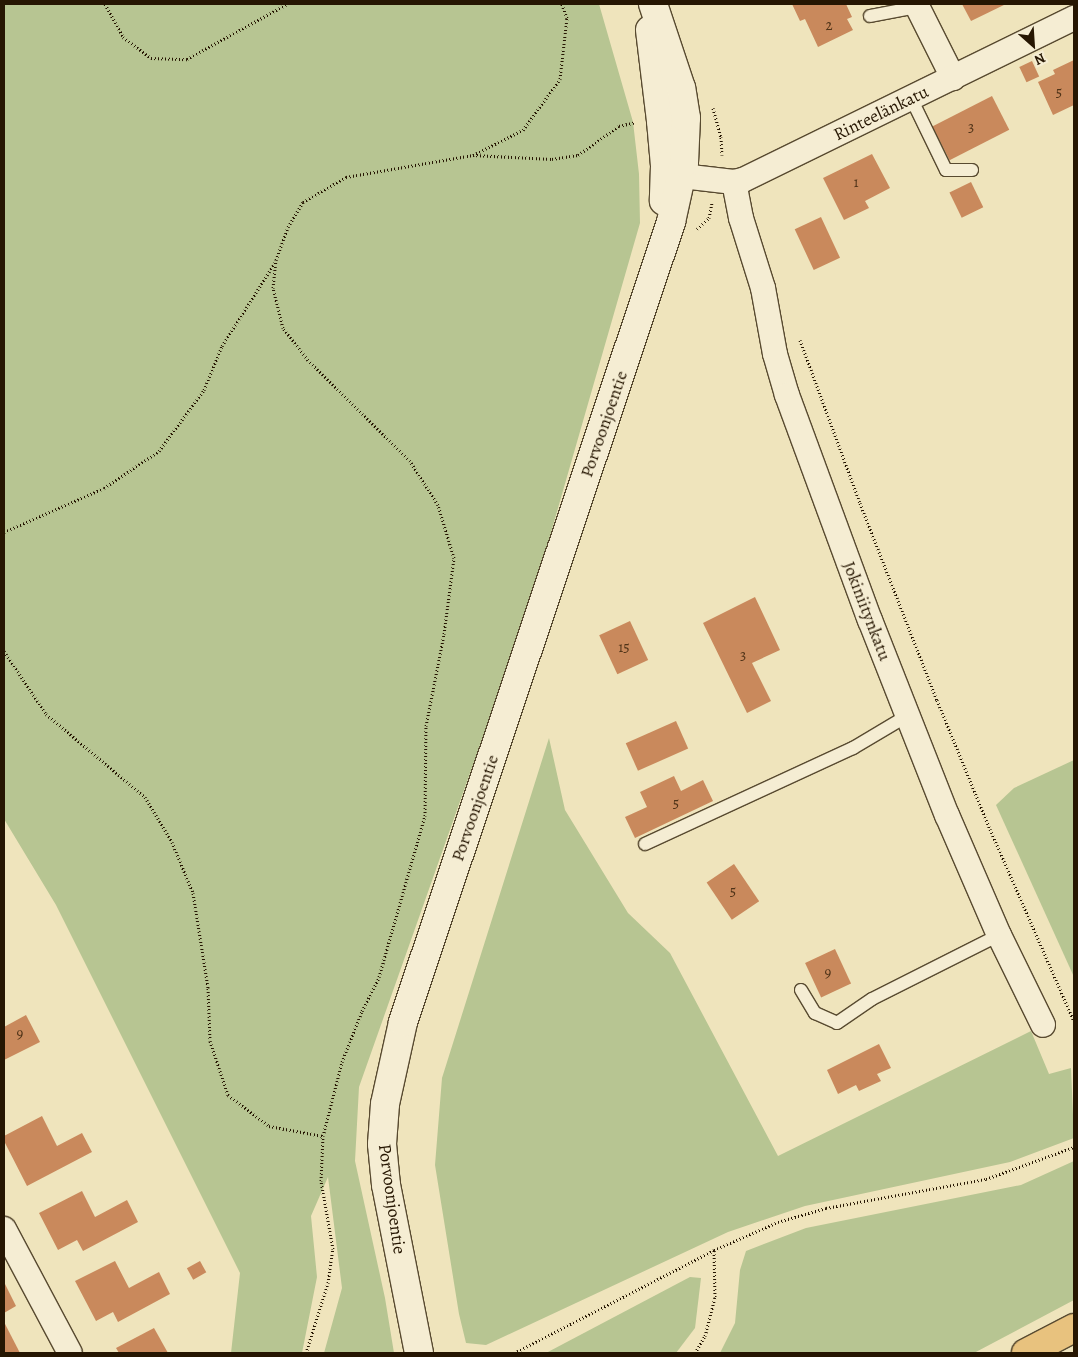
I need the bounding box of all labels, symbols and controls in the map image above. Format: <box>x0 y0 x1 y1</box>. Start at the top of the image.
house number: 2 <box>825 17 833 35</box>
north arrow <box>1008 20 1058 70</box>
text: N <box>1031 48 1049 70</box>
street label: Rinteelänkatu <box>830 81 932 145</box>
house number: 5 <box>1056 84 1062 102</box>
house number: 3 <box>968 119 974 137</box>
house number: 1 <box>853 174 859 192</box>
street label: Porvoonjoentie <box>576 368 632 480</box>
street label: Jokiniitynkatu <box>838 558 896 664</box>
house number: 15 <box>618 639 630 657</box>
house number: 3 <box>740 647 746 665</box>
street label: Porvoonjoentie <box>447 752 503 864</box>
house number: 5 <box>673 795 679 813</box>
house number: 5 <box>730 883 736 901</box>
house number: 9 <box>825 964 831 982</box>
house number: 9 <box>17 1025 23 1043</box>
street label: Porvoonjoentie <box>374 1142 410 1256</box>

